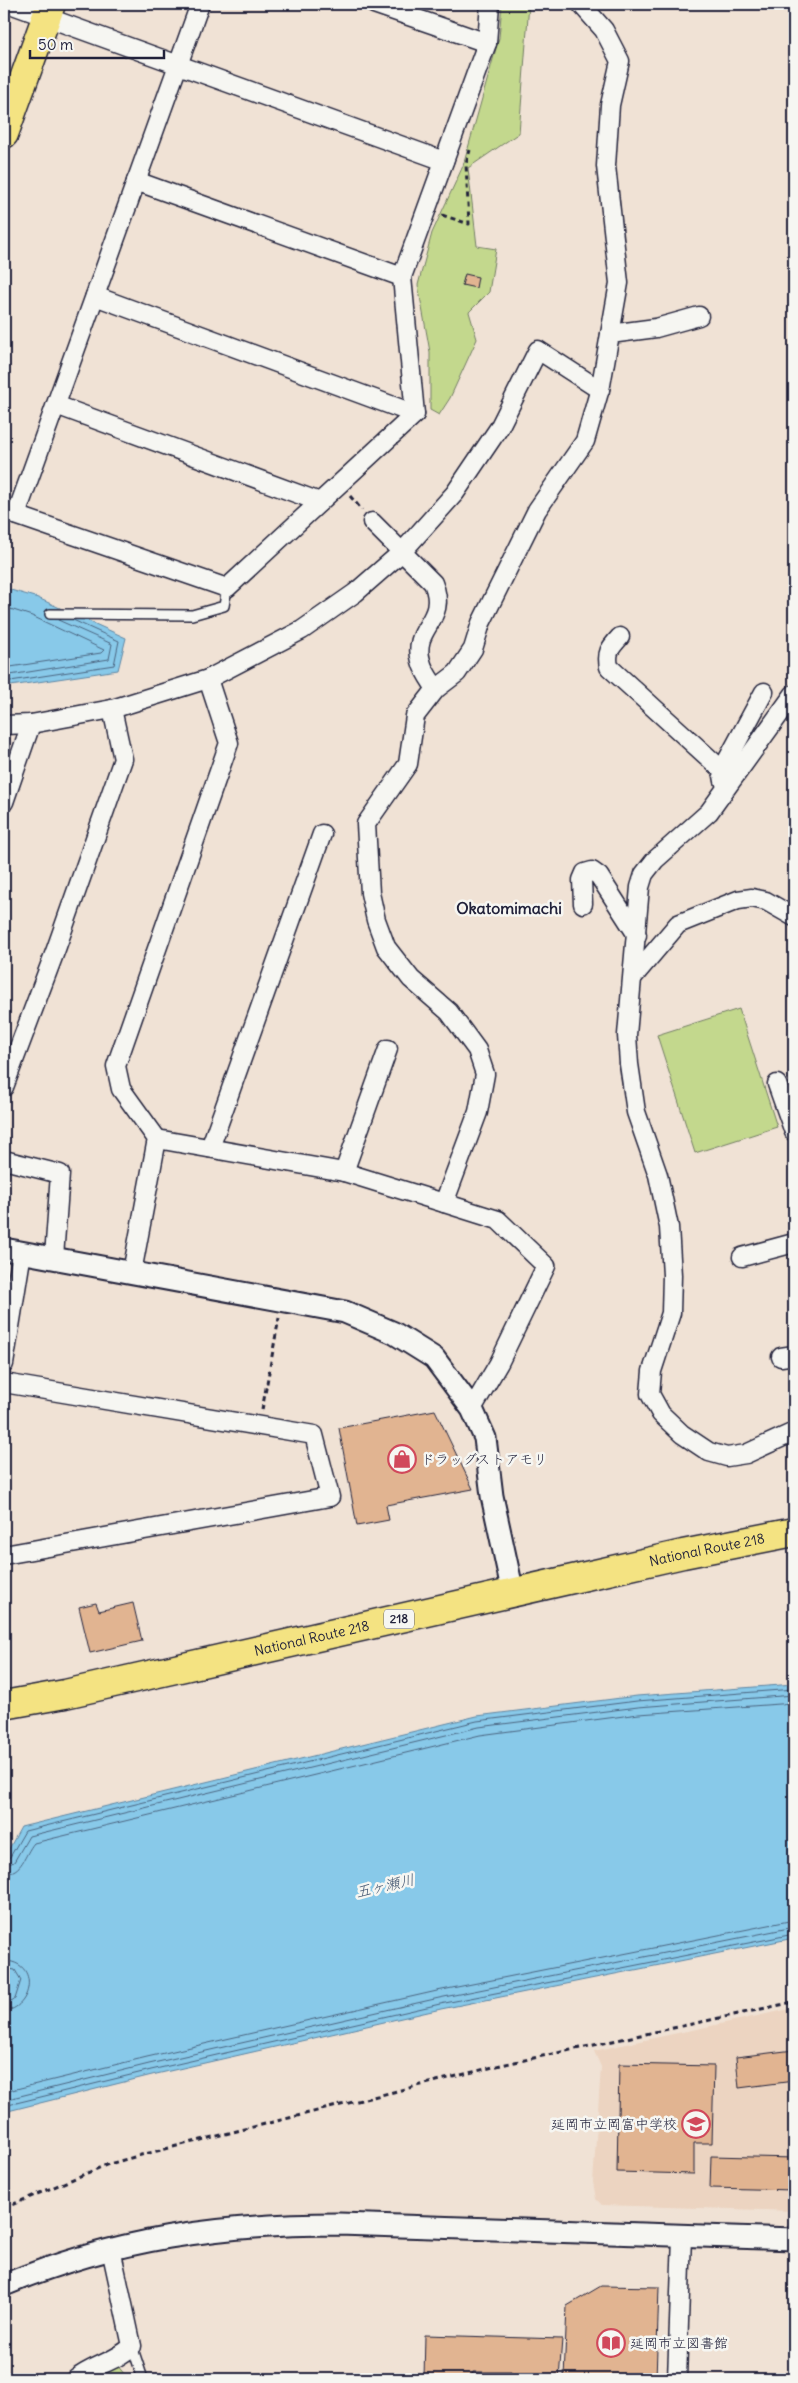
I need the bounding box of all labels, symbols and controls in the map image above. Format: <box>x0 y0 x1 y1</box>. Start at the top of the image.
scale bar <box>30 28 164 60</box>
text: 50 m <box>38 35 73 54</box>
district label: Okatomimachi <box>456 898 562 918</box>
shop icon: ドラッグストアモリ <box>387 1444 417 1474</box>
place label: ドラッグストアモリ <box>421 1450 547 1468</box>
street label: National Route 218 <box>647 1529 766 1570</box>
road number: 218 <box>384 1610 414 1628</box>
street label: National Route 218 <box>252 1616 371 1660</box>
water label: 五ヶ瀬川 <box>354 1870 416 1902</box>
school or university icon: 延岡市立岡富中学校 <box>681 2109 711 2139</box>
place label: 延岡市立岡富中学校 <box>551 2115 677 2133</box>
library icon: 延岡市立図書館 <box>596 2328 626 2358</box>
place label: 延岡市立図書館 <box>630 2334 728 2352</box>

